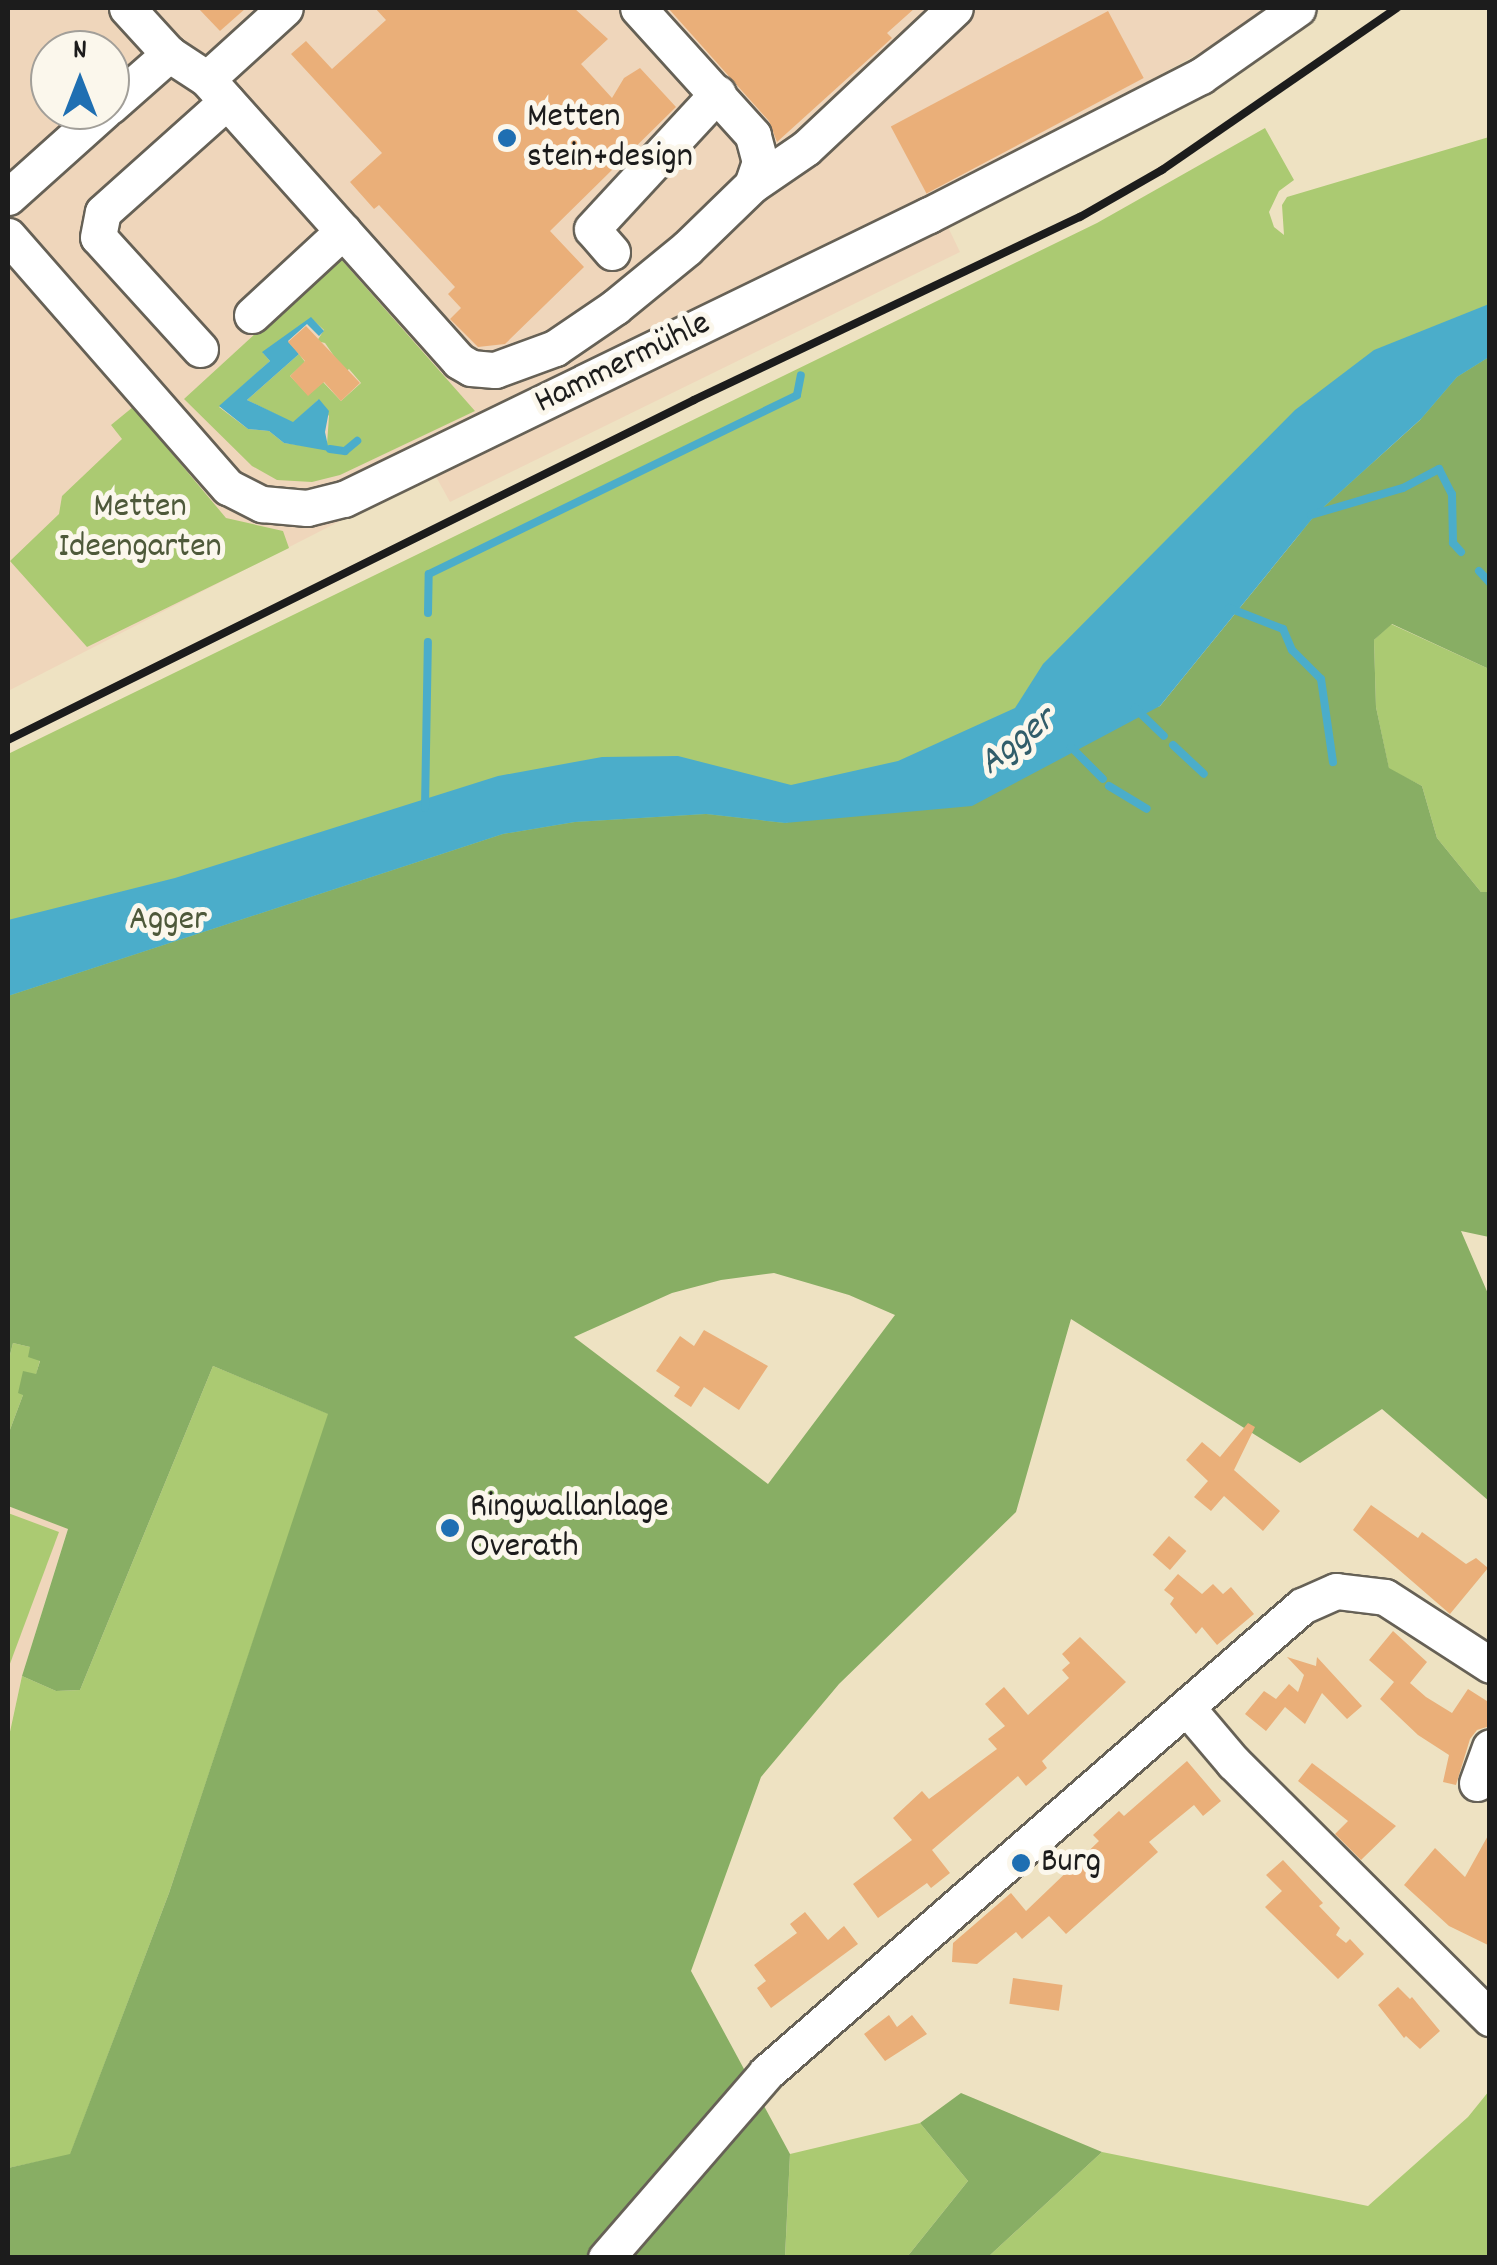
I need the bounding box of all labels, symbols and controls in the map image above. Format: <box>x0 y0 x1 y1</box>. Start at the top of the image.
north arrow <box>30 30 130 130</box>
text: N <box>73 32 87 72</box>
place label: Metten stein+design <box>527 97 693 179</box>
marker: Metten stein+design <box>496 127 518 149</box>
street label: Hammermühle <box>529 304 717 424</box>
park label: Metten Ideengarten <box>58 487 222 569</box>
water label: Agger <box>971 699 1065 787</box>
park label: Agger <box>129 900 207 942</box>
place label: Ringwallanlage Overath <box>470 1487 669 1569</box>
marker: Ringwallanlage Overath <box>439 1517 461 1539</box>
place label: Burg <box>1041 1842 1101 1884</box>
marker: Burg <box>1010 1852 1032 1874</box>

